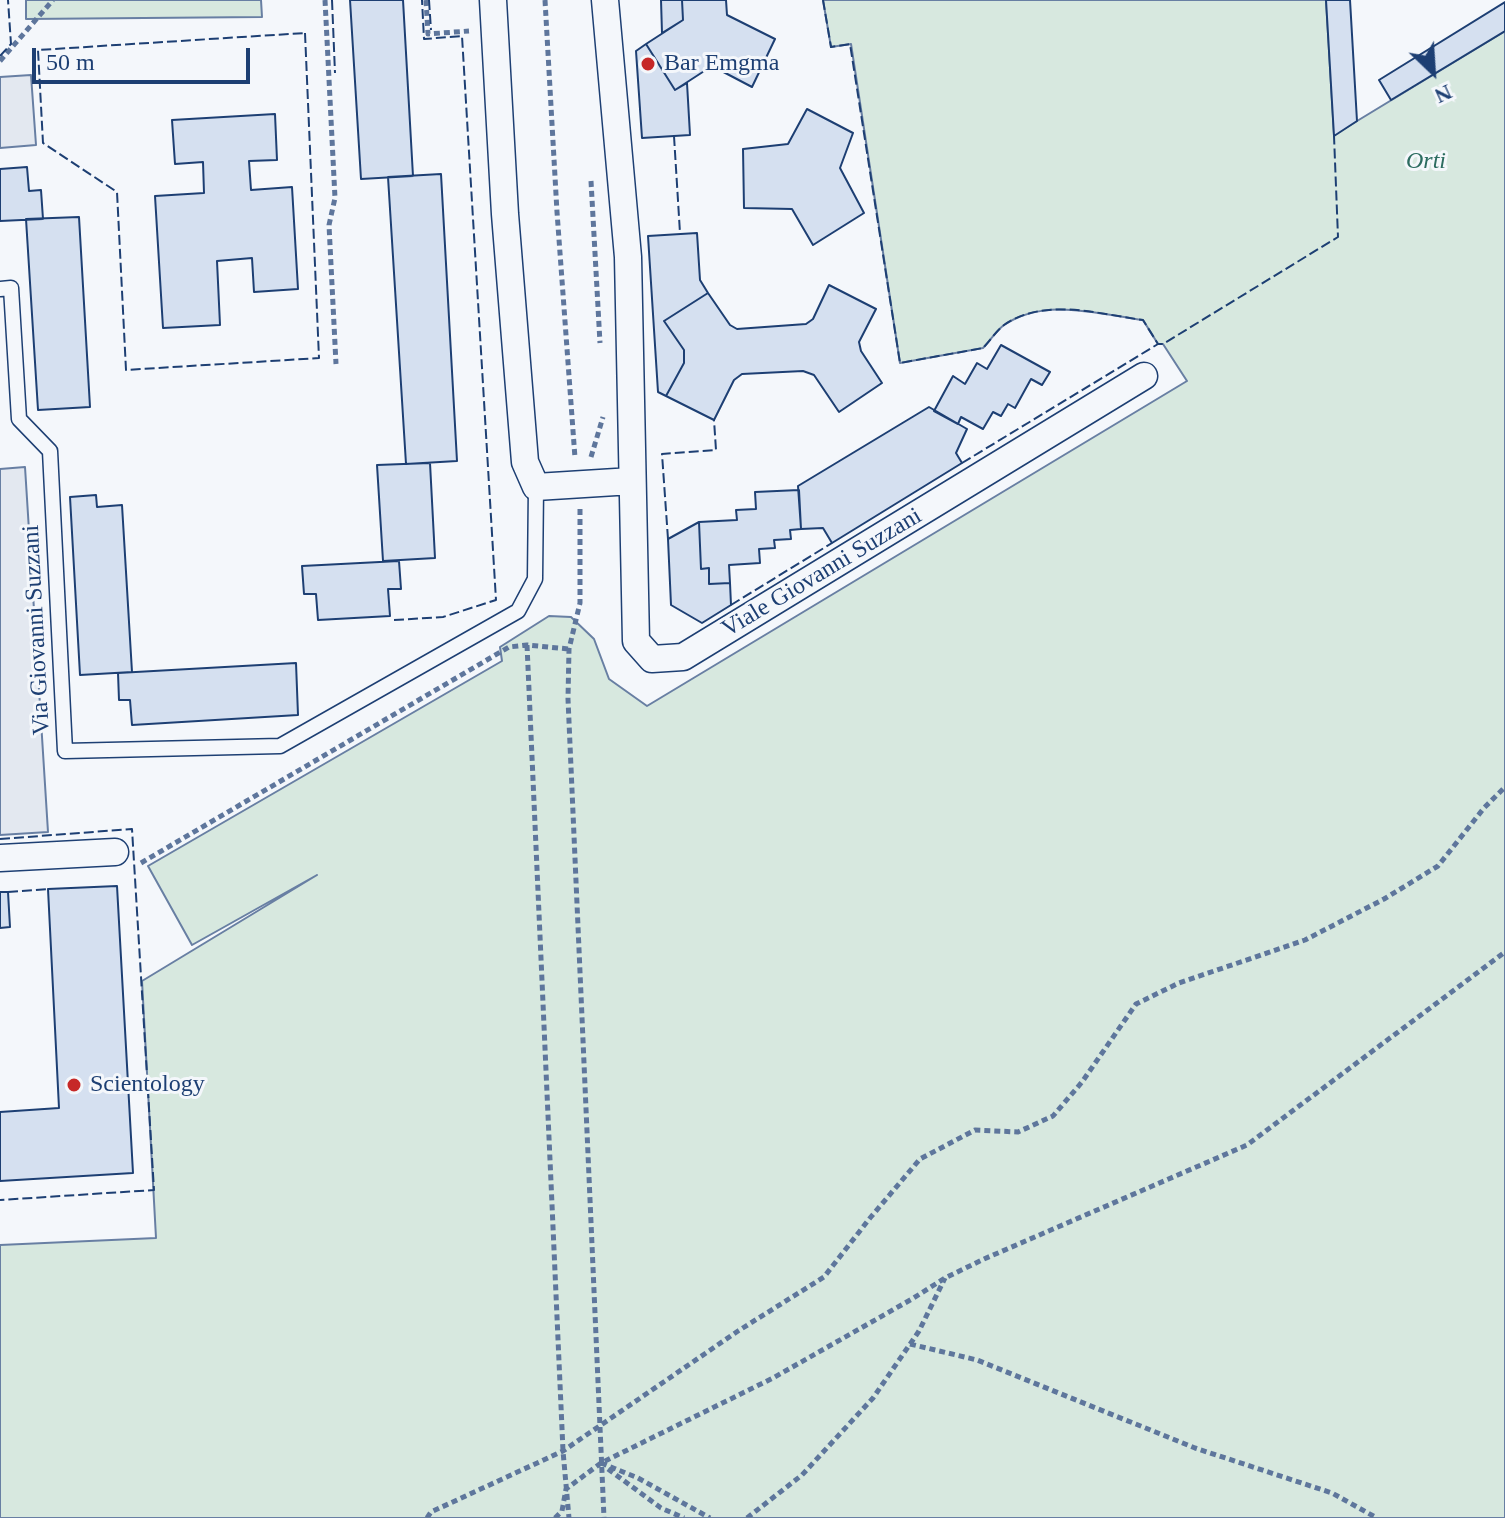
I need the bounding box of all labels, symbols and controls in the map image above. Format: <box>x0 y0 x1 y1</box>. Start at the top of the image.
scale bar <box>36 32 254 82</box>
north arrow <box>1393 32 1473 112</box>
text: 50 m <box>46 49 95 75</box>
place label: Bar Emgma <box>664 50 779 78</box>
marker: Bar Emgma <box>639 55 657 73</box>
text: N <box>1431 80 1456 109</box>
park label: Orti <box>1406 148 1446 176</box>
street label: Viale Giovanni Suzzani <box>717 502 927 644</box>
street label: Via Giovanni Suzzani <box>17 524 57 736</box>
place label: Scientology <box>90 1071 205 1099</box>
marker: Scientology <box>65 1076 83 1094</box>

